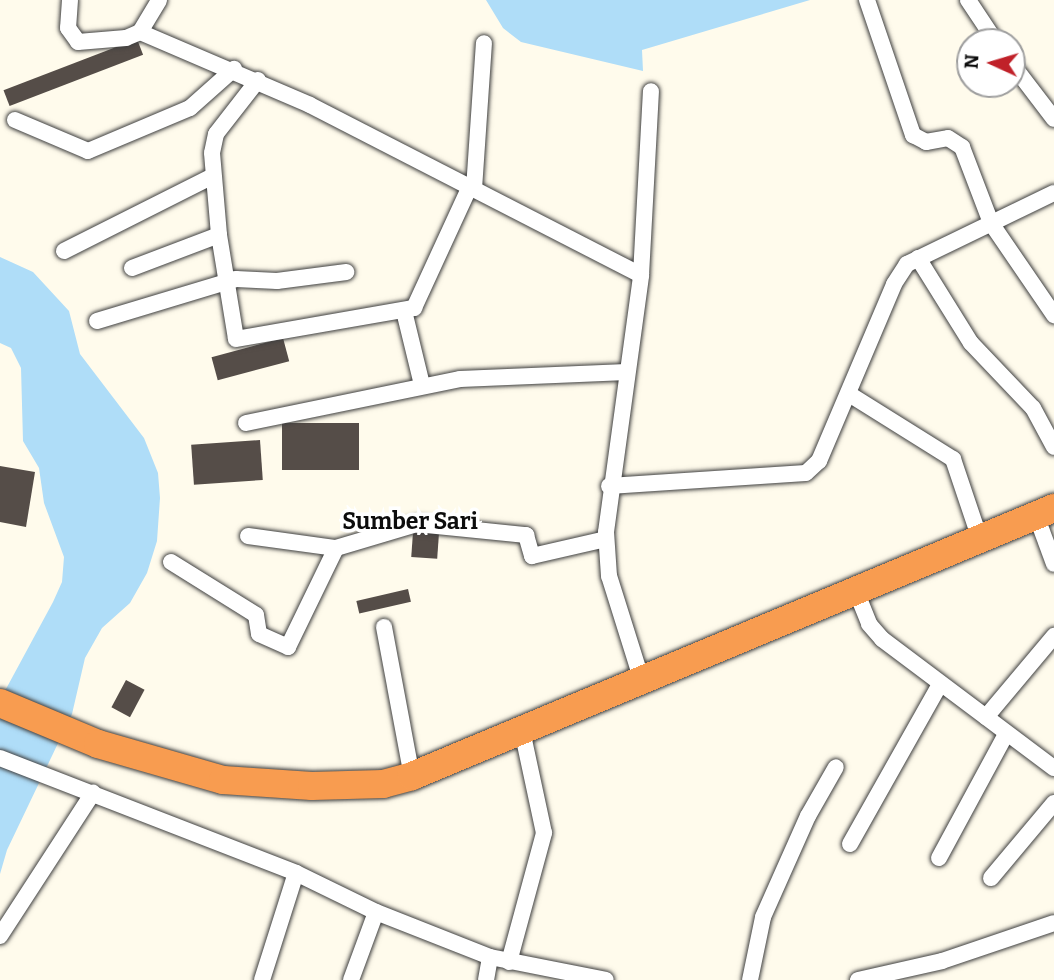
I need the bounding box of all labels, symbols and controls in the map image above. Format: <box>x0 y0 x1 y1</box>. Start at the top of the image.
north arrow <box>956 28 1026 98</box>
text: N <box>960 54 984 70</box>
district label: Sumber Sari <box>342 507 478 535</box>

